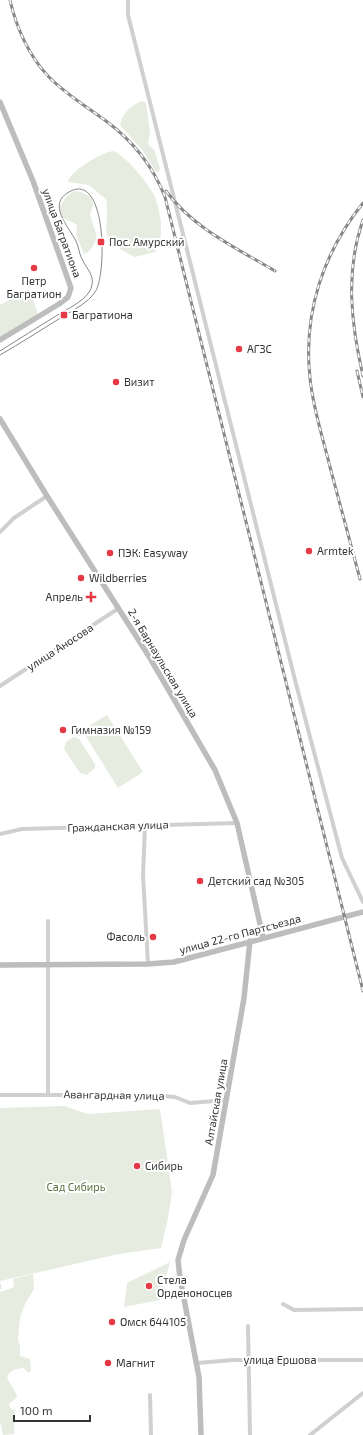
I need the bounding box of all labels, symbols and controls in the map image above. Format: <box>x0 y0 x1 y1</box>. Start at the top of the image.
street label: улица Багратиона <box>39 186 85 280</box>
place label: Пос. Амурский <box>109 235 185 249</box>
marker: Пос. Амурский <box>96 237 106 247</box>
marker: Петр Багратион <box>29 263 39 273</box>
place label: Петр Багратион <box>7 274 61 300</box>
place label: Багратиона <box>72 308 133 321</box>
marker: Багратиона <box>59 310 69 320</box>
place label: АГЗС <box>247 342 272 355</box>
marker: АГЗС <box>234 344 244 354</box>
place label: Визит <box>124 375 155 388</box>
marker: Визит <box>111 377 121 387</box>
place label: Armtek <box>317 544 354 557</box>
place label: ПЭК: Easyway <box>118 546 188 559</box>
marker: Armtek <box>304 546 314 556</box>
marker: ПЭК: Easyway <box>105 548 115 558</box>
place label: Wildberries <box>89 571 147 584</box>
marker: Wildberries <box>76 573 86 583</box>
place label: Апрель <box>46 590 83 603</box>
marker: Апрель <box>86 592 96 602</box>
street label: 2-я Барнаульская улица <box>125 606 201 720</box>
street label: улица Аносова <box>24 620 96 674</box>
place label: Гимназия №159 <box>71 723 151 736</box>
marker: Гимназия №159 <box>58 725 68 735</box>
street label: Гражданская улица <box>67 817 169 835</box>
place label: Детский сад №305 <box>208 874 304 887</box>
marker: Детский сад №305 <box>195 876 205 886</box>
street label: улица 22-го Партсъезда <box>178 911 302 957</box>
place label: Фасоль <box>107 930 145 943</box>
marker: Фасоль <box>148 932 158 942</box>
street label: Алтайская улица <box>202 1058 230 1146</box>
street label: Авангардная улица <box>63 1087 165 1103</box>
place label: Сибирь <box>145 1159 183 1172</box>
marker: Сибирь <box>132 1161 142 1171</box>
park label: Сад Сибирь <box>47 1180 106 1193</box>
place label: Стела Орденоносцев <box>157 1273 232 1299</box>
marker: Стела Орденоносцев <box>144 1281 154 1291</box>
place label: Омск 644105 <box>120 1315 186 1328</box>
marker: Омск 644105 <box>107 1317 117 1327</box>
street label: улица Ершова <box>243 1353 317 1367</box>
place label: Магнит <box>116 1356 156 1369</box>
marker: Магнит <box>103 1358 113 1368</box>
scale bar <box>14 1397 90 1423</box>
text: 100 m <box>20 1403 52 1417</box>

